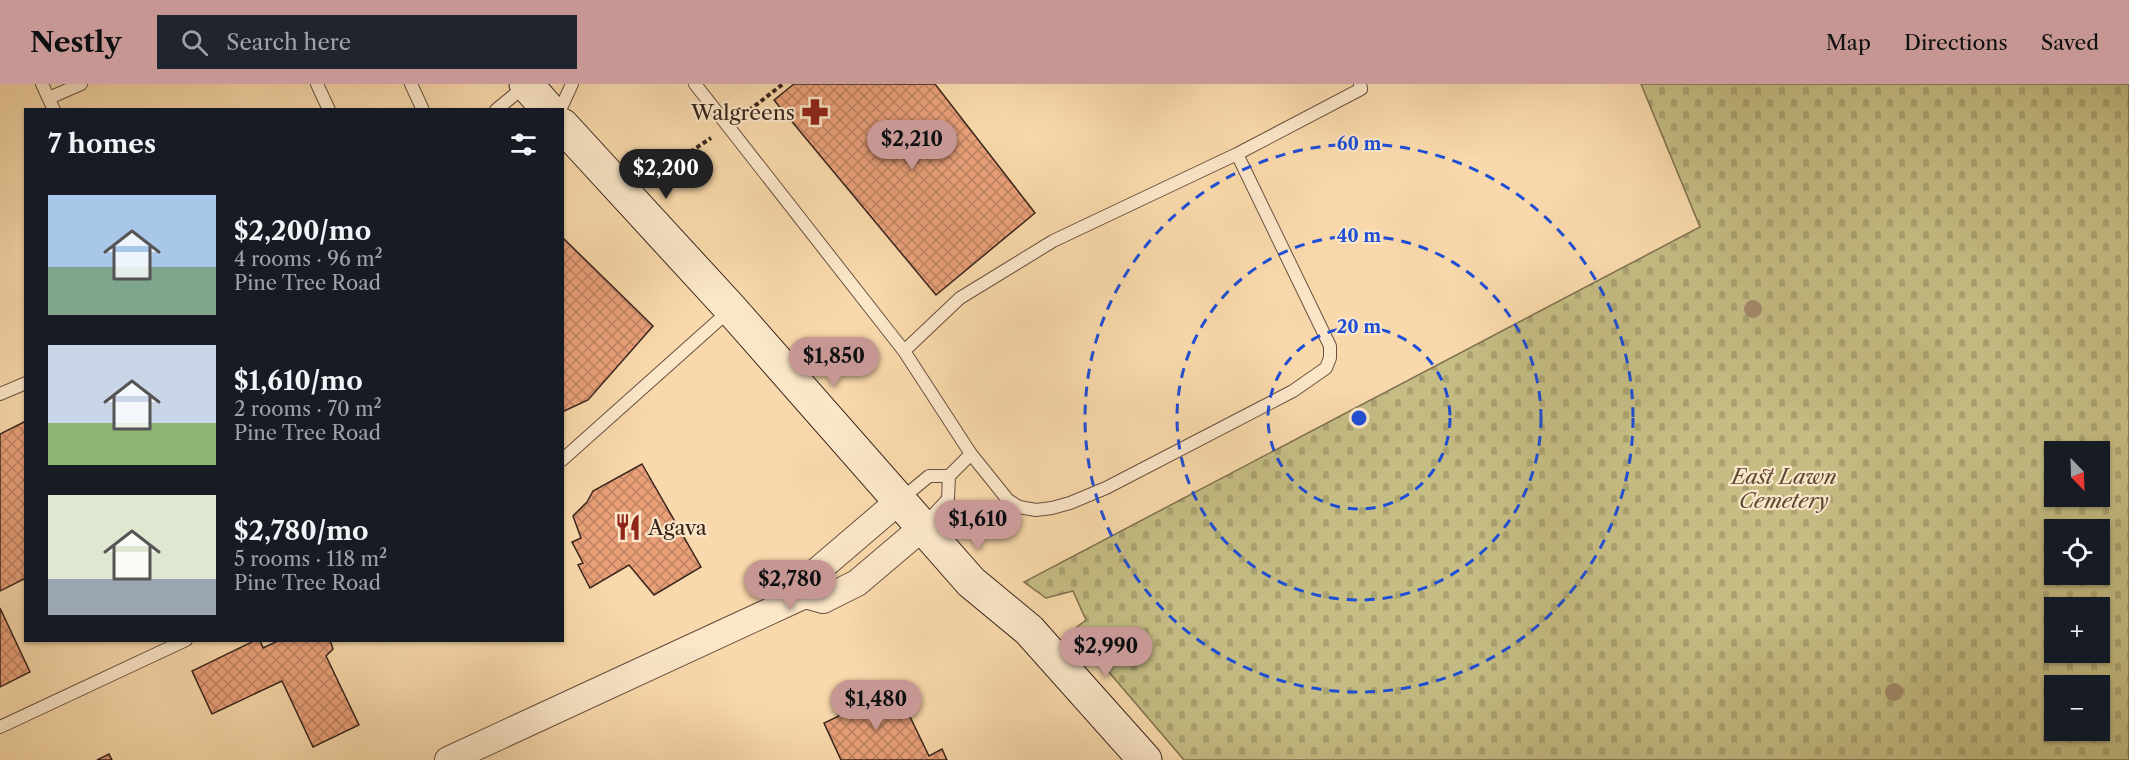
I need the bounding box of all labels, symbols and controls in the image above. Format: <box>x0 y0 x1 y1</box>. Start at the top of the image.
search box <box>157 15 577 69</box>
text: Nestly <box>30 25 121 59</box>
icon: search <box>178 26 211 59</box>
text: Search here <box>226 29 351 56</box>
text: Map <box>1826 30 1871 55</box>
text: Directions <box>1904 30 2008 55</box>
text: Saved <box>2041 30 2099 55</box>
pharmacy icon: Walgreens <box>800 97 830 127</box>
place label: Walgreens <box>690 100 795 125</box>
pin: $2,210 <box>863 120 961 171</box>
text: $2,210 <box>881 127 943 151</box>
text: 7 homes <box>48 128 156 160</box>
icon: filters <box>507 128 540 161</box>
text: 60 m <box>1337 133 1381 155</box>
pin: $2,200 <box>617 149 715 200</box>
text: $2,200 <box>633 156 699 180</box>
text: $2,200/mo <box>234 215 371 247</box>
icon: home <box>96 219 168 291</box>
text: 40 m <box>1337 225 1381 247</box>
text: 4 rooms · 96 m² <box>234 247 383 271</box>
text: Pine Tree Road <box>234 271 381 295</box>
text: 20 m <box>1337 316 1381 338</box>
pin: $1,850 <box>785 337 883 388</box>
text: $1,850 <box>803 344 865 368</box>
text: $1,610/mo <box>234 365 363 397</box>
icon: home <box>96 369 168 441</box>
text: 2 rooms · 70 m² <box>234 397 382 421</box>
centre of rings <box>1349 408 1369 428</box>
text: Pine Tree Road <box>234 421 381 445</box>
north arrow <box>2044 441 2110 507</box>
map controls <box>2044 441 2110 741</box>
park label: East Lawn Cemetery <box>1729 464 1837 513</box>
pin: $1,610 <box>929 500 1027 551</box>
text: $1,610 <box>948 507 1008 531</box>
restaurant icon: Agava <box>613 512 643 542</box>
text: $2,780/mo <box>234 515 369 547</box>
place label: Agava <box>647 515 708 540</box>
icon: home <box>96 519 168 591</box>
button: locate <box>2044 519 2110 585</box>
text: 5 rooms · 118 m² <box>234 547 387 571</box>
pin: $2,780 <box>741 560 839 611</box>
text: $2,780 <box>758 567 822 591</box>
text: Pine Tree Road <box>234 571 381 595</box>
button: + <box>2044 597 2110 663</box>
pin: $2,990 <box>1057 627 1155 678</box>
text: $2,990 <box>1074 634 1138 658</box>
button: − <box>2044 675 2110 741</box>
pin: $1,480 <box>827 680 925 731</box>
text: $1,480 <box>845 687 907 711</box>

